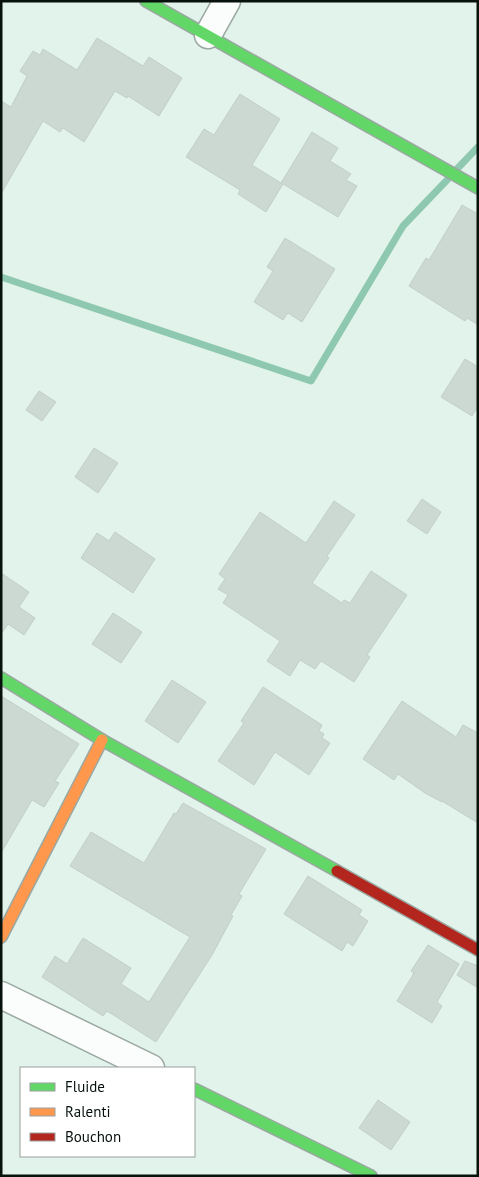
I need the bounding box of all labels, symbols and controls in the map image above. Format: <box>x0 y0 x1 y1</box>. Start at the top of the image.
legend <box>20 1067 195 1157</box>
text: Fluide <box>65 1077 105 1096</box>
text: Ralenti <box>65 1102 111 1121</box>
text: Bouchon <box>65 1127 121 1146</box>

